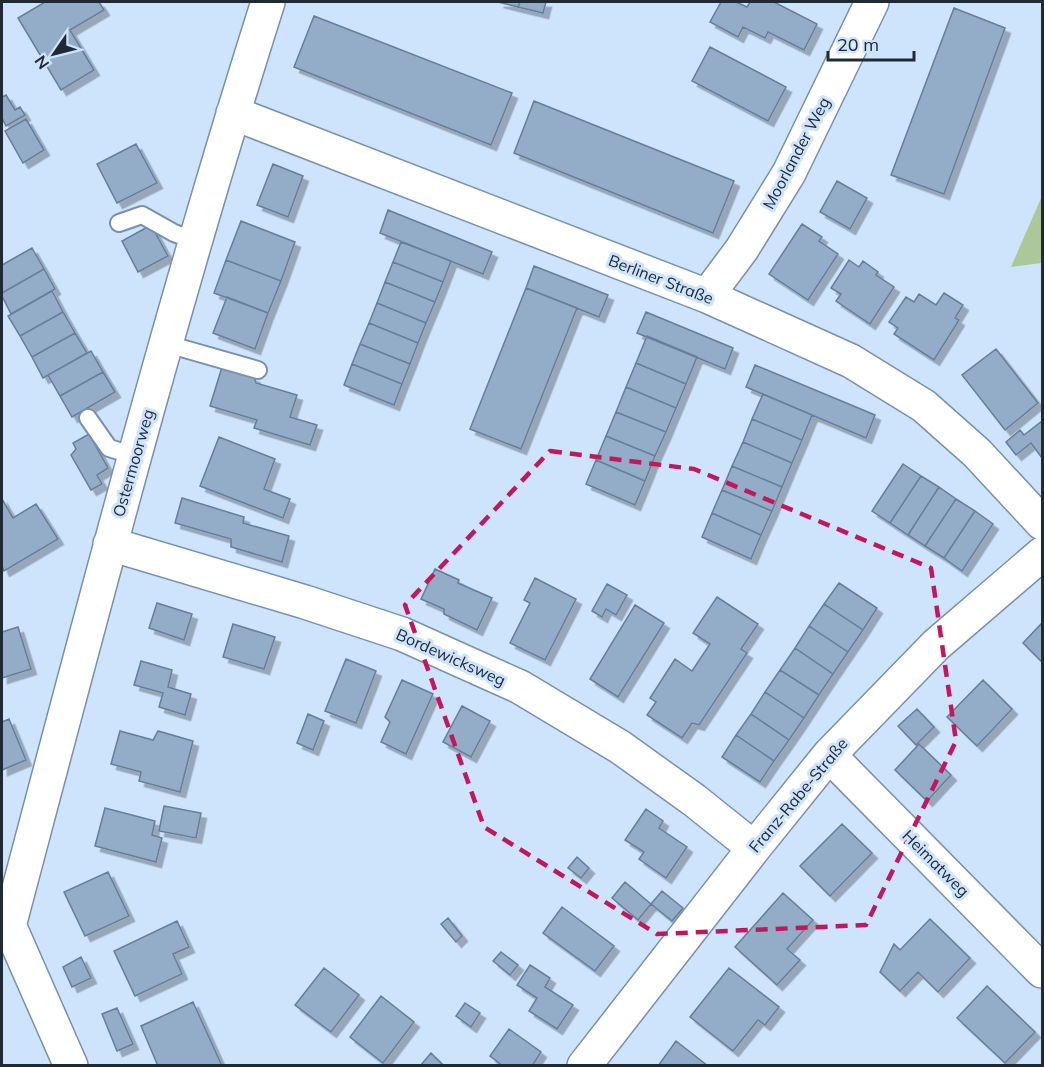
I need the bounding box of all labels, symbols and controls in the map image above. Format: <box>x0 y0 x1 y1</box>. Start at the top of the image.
north arrow <box>24 24 84 84</box>
scale bar <box>828 24 914 62</box>
text: 20 m <box>837 33 879 56</box>
text: N <box>30 52 53 73</box>
street label: Moorlander Weg <box>758 94 834 212</box>
street label: Berliner Straße <box>606 250 716 308</box>
street label: Ostermoorweg <box>108 407 158 519</box>
street label: Bordewicksweg <box>393 624 509 690</box>
street label: Franz-Rabe-Straße <box>744 734 852 856</box>
street label: Heimatweg <box>898 825 974 901</box>

